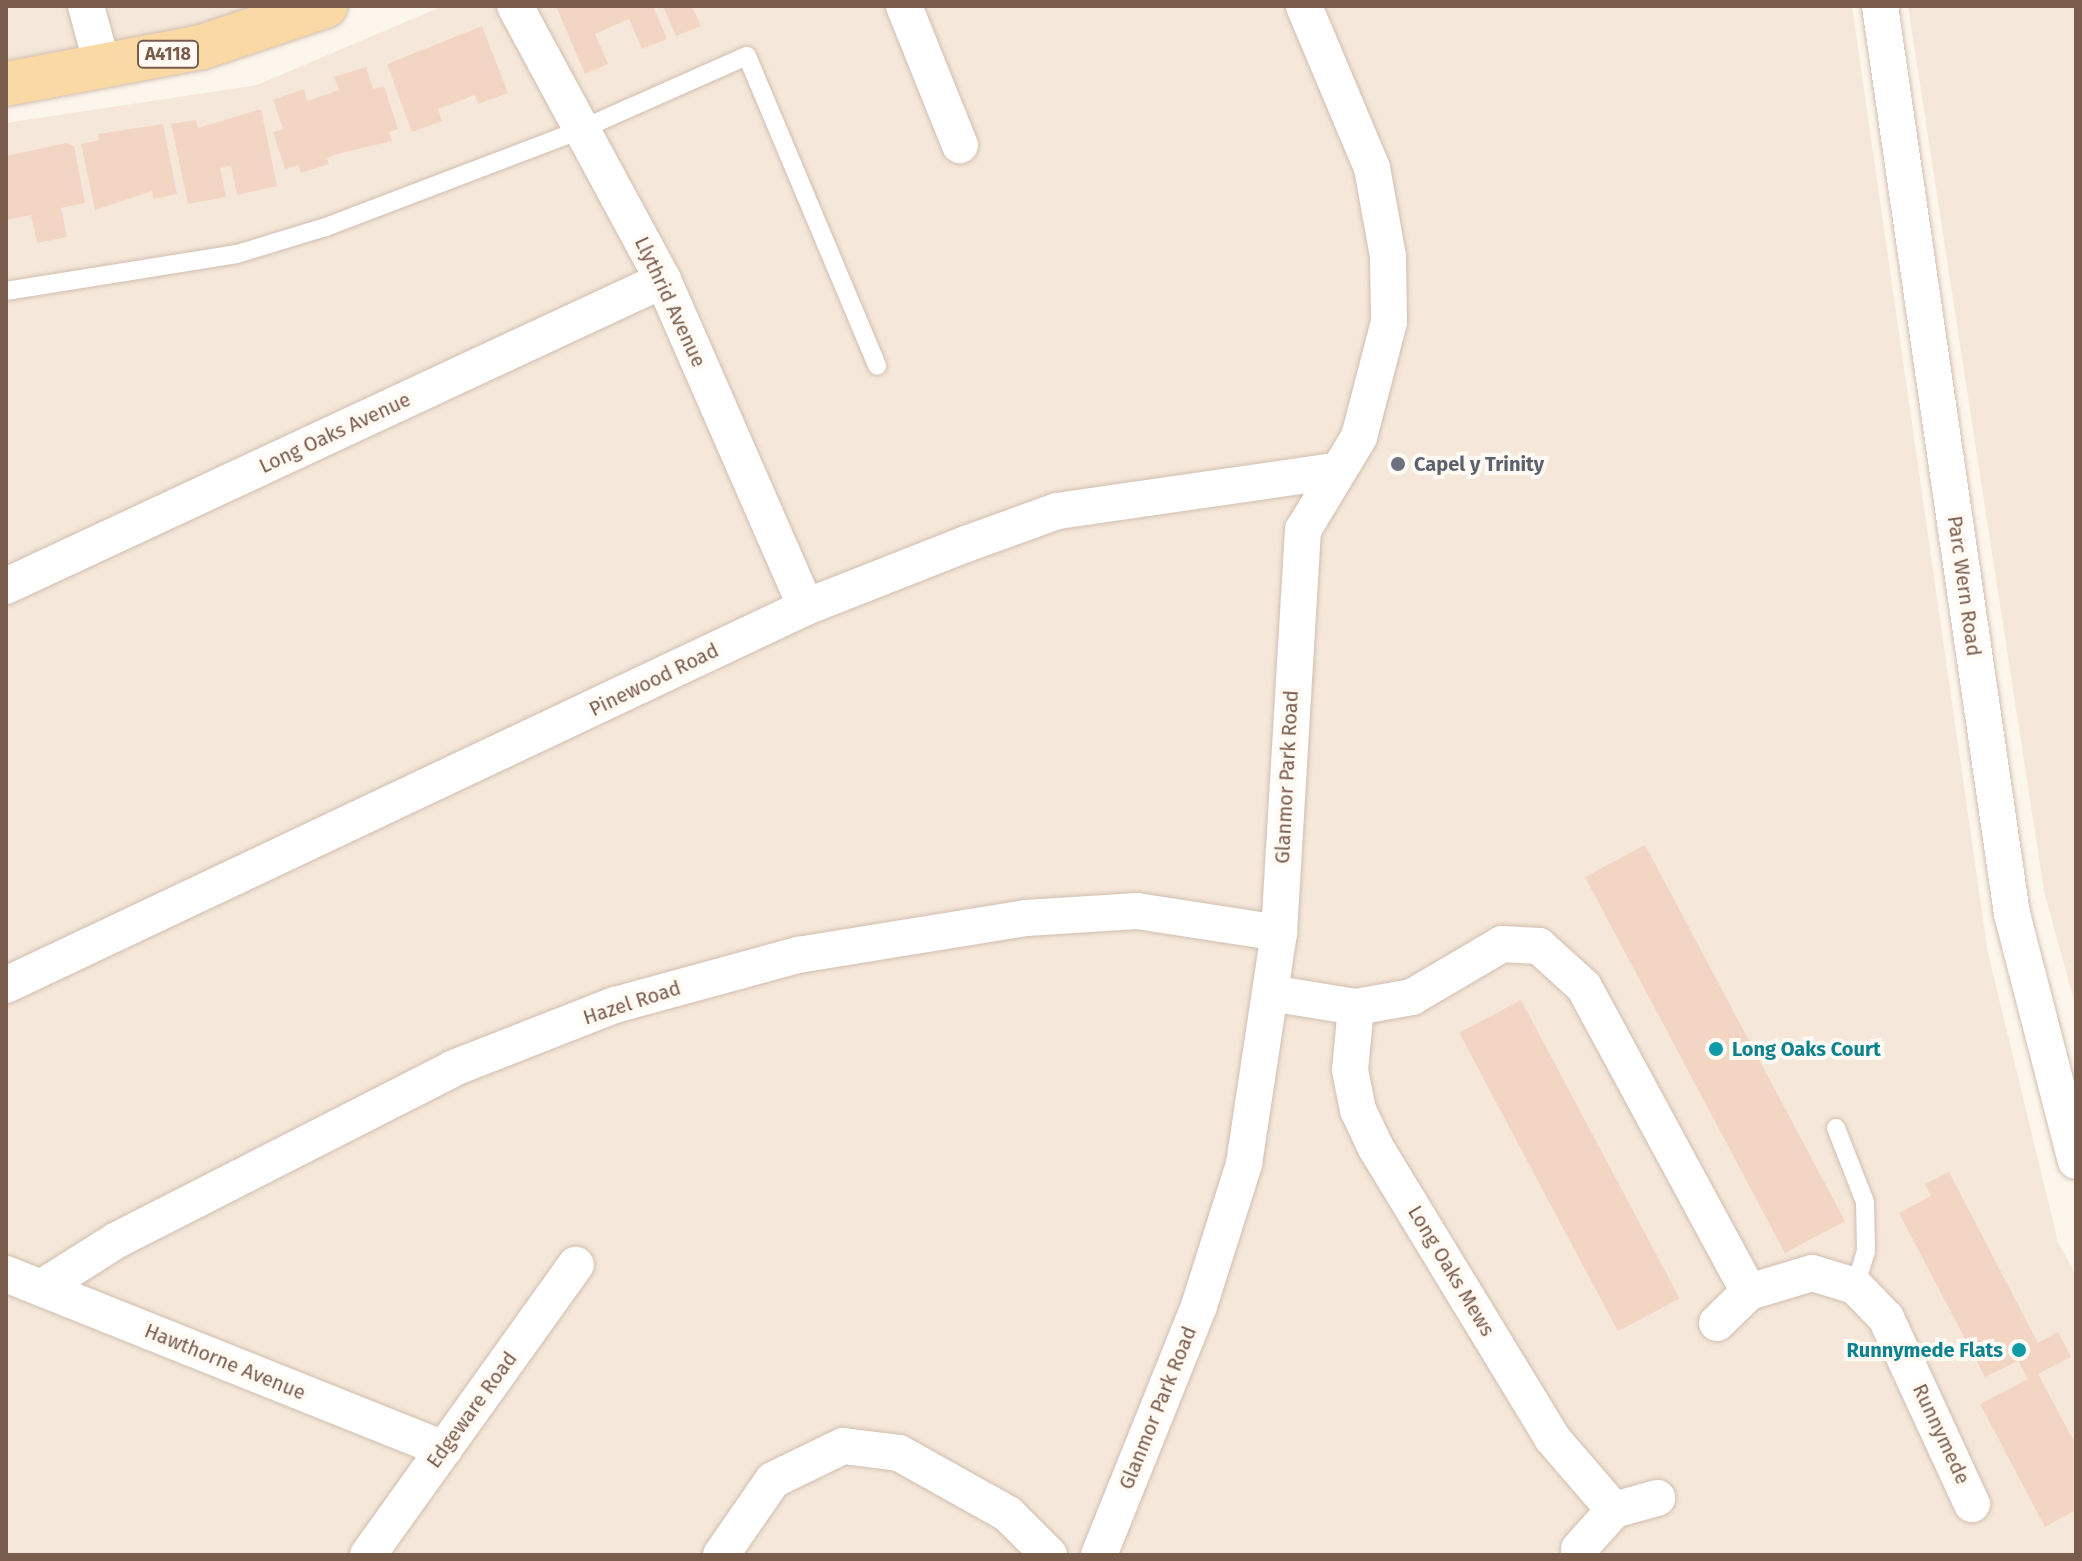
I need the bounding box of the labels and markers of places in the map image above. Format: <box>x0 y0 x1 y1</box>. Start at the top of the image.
place label: Capel y Trinity <box>1414 452 1544 476</box>
marker: Capel y Trinity <box>1389 455 1407 473</box>
place label: Long Oaks Court <box>1732 1037 1881 1061</box>
marker: Long Oaks Court <box>1707 1040 1725 1058</box>
place label: Runnymede Flats <box>1846 1338 2003 1362</box>
marker: Runnymede Flats <box>2010 1341 2028 1359</box>

